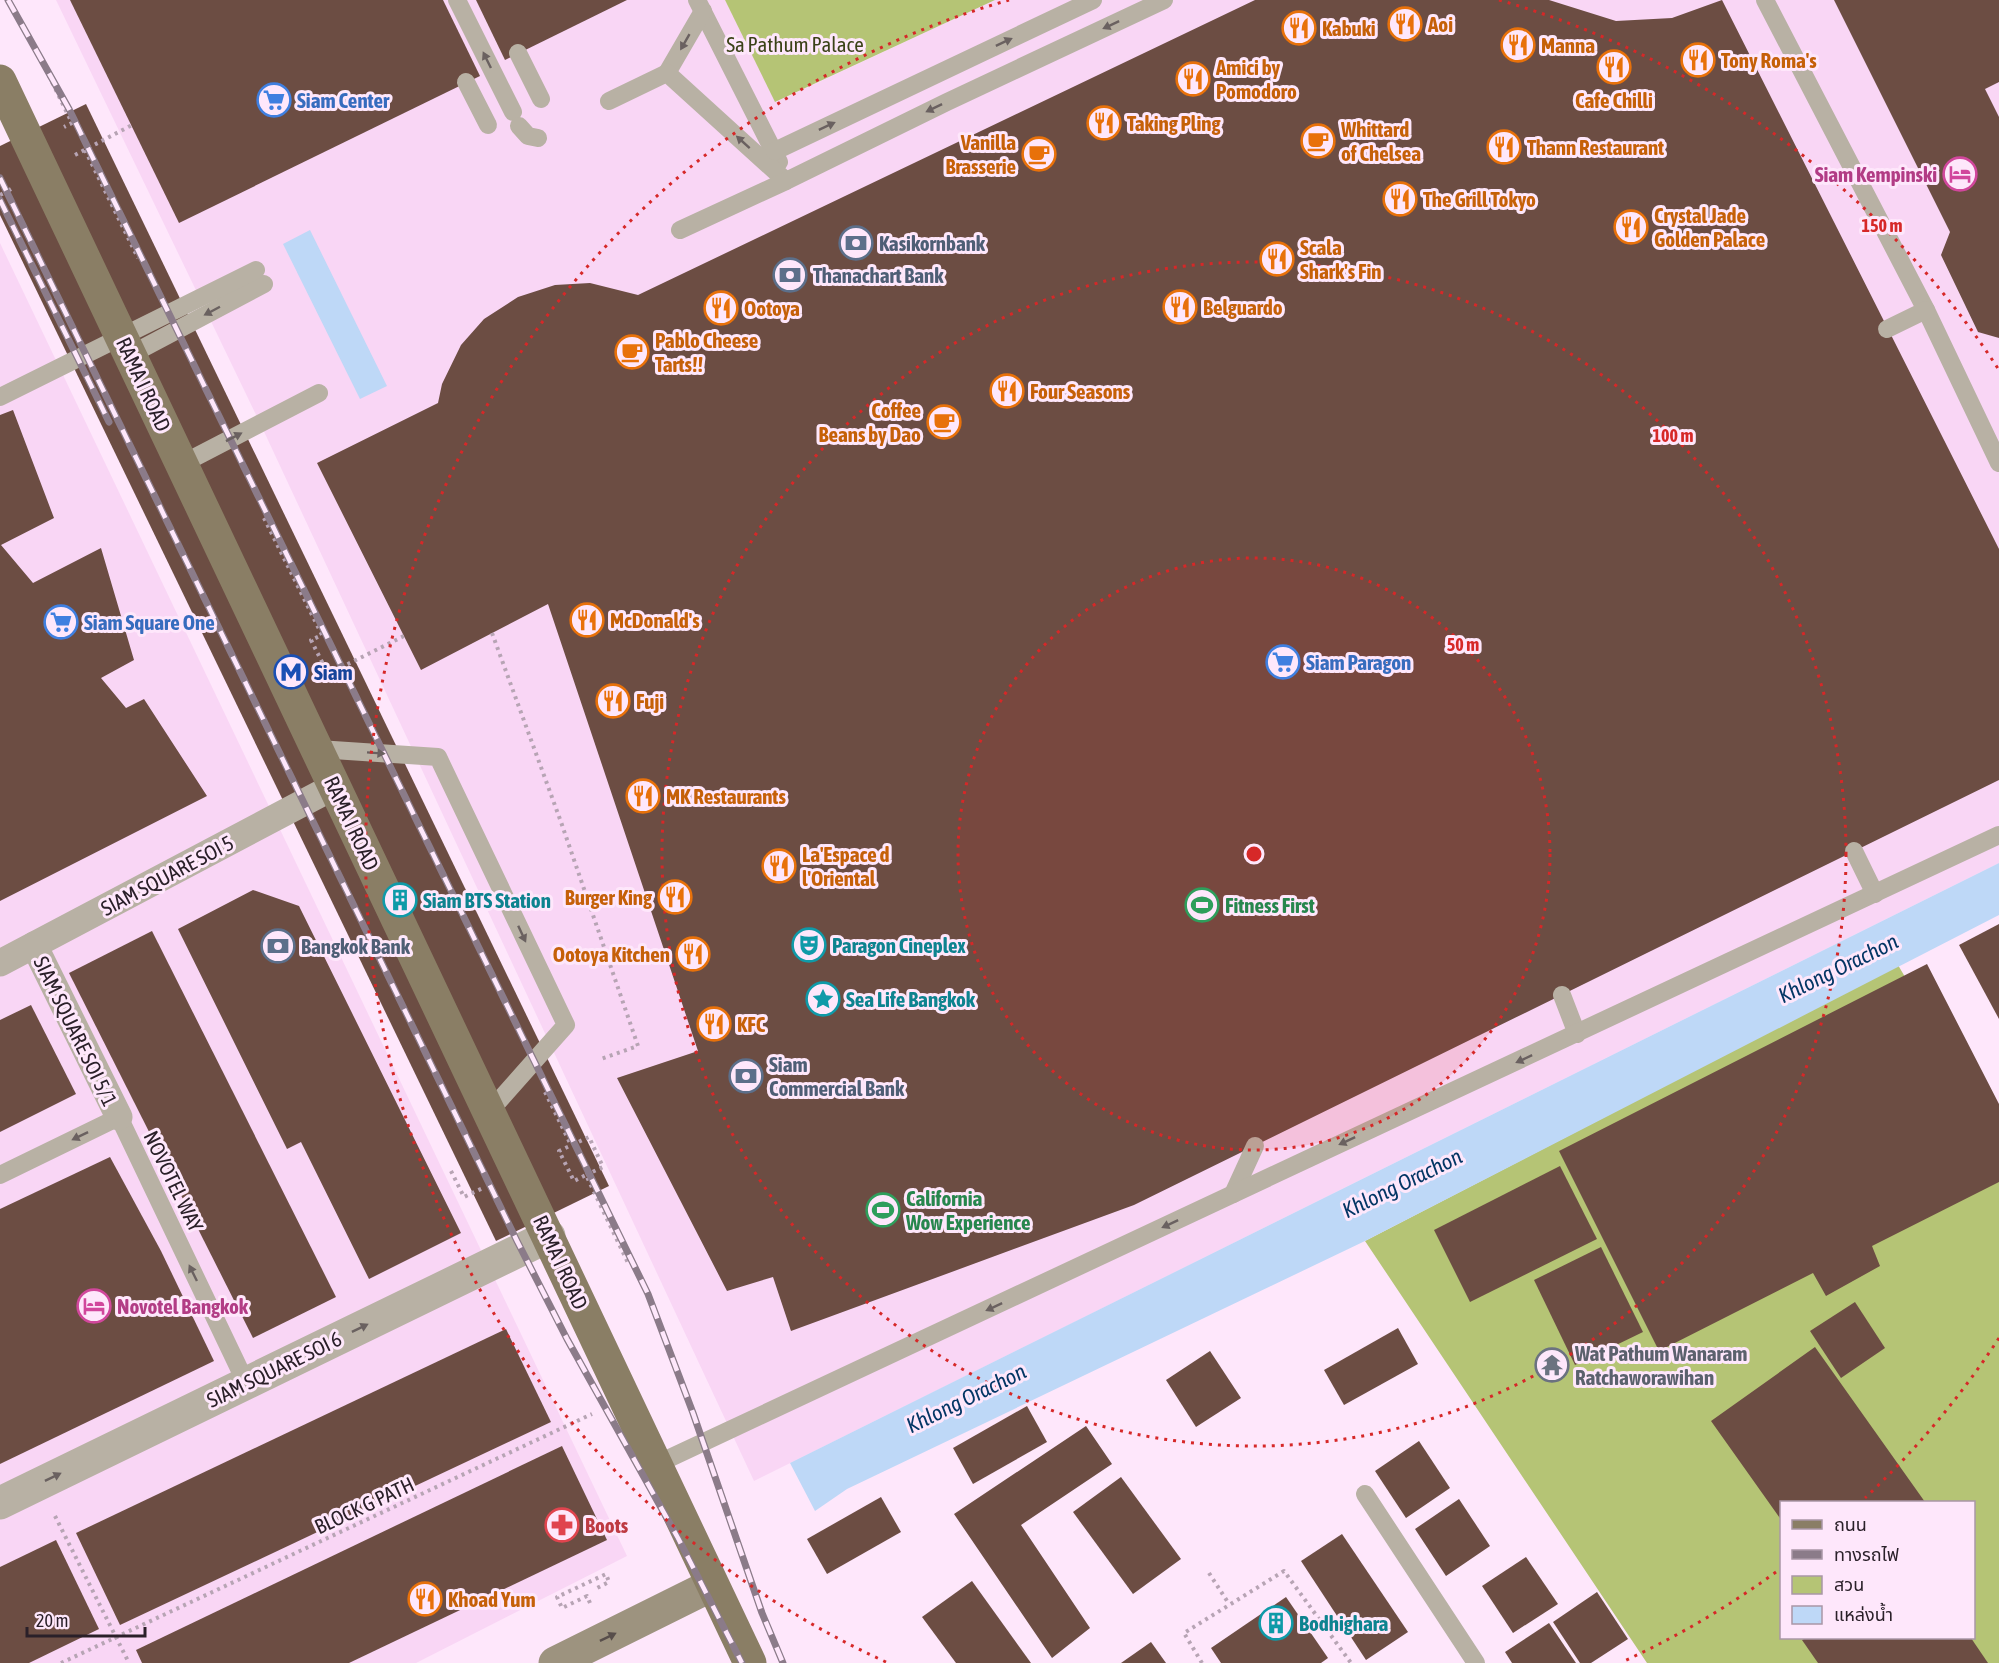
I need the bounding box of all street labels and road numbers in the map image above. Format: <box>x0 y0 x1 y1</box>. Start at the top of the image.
street label: RAMA I ROAD <box>112 333 176 435</box>
street label: RAMA I ROAD <box>320 772 384 874</box>
street label: SIAM SQUARE SOI 5 <box>97 830 237 920</box>
street label: SIAM SQUARE SOI 5/1 <box>29 952 123 1110</box>
street label: NOVOTEL WAY <box>139 1127 209 1236</box>
street label: RAMA I ROAD <box>529 1211 593 1313</box>
street label: SIAM SQUARE SOI 6 <box>203 1326 345 1412</box>
street label: BLOCK G PATH <box>310 1472 418 1538</box>

